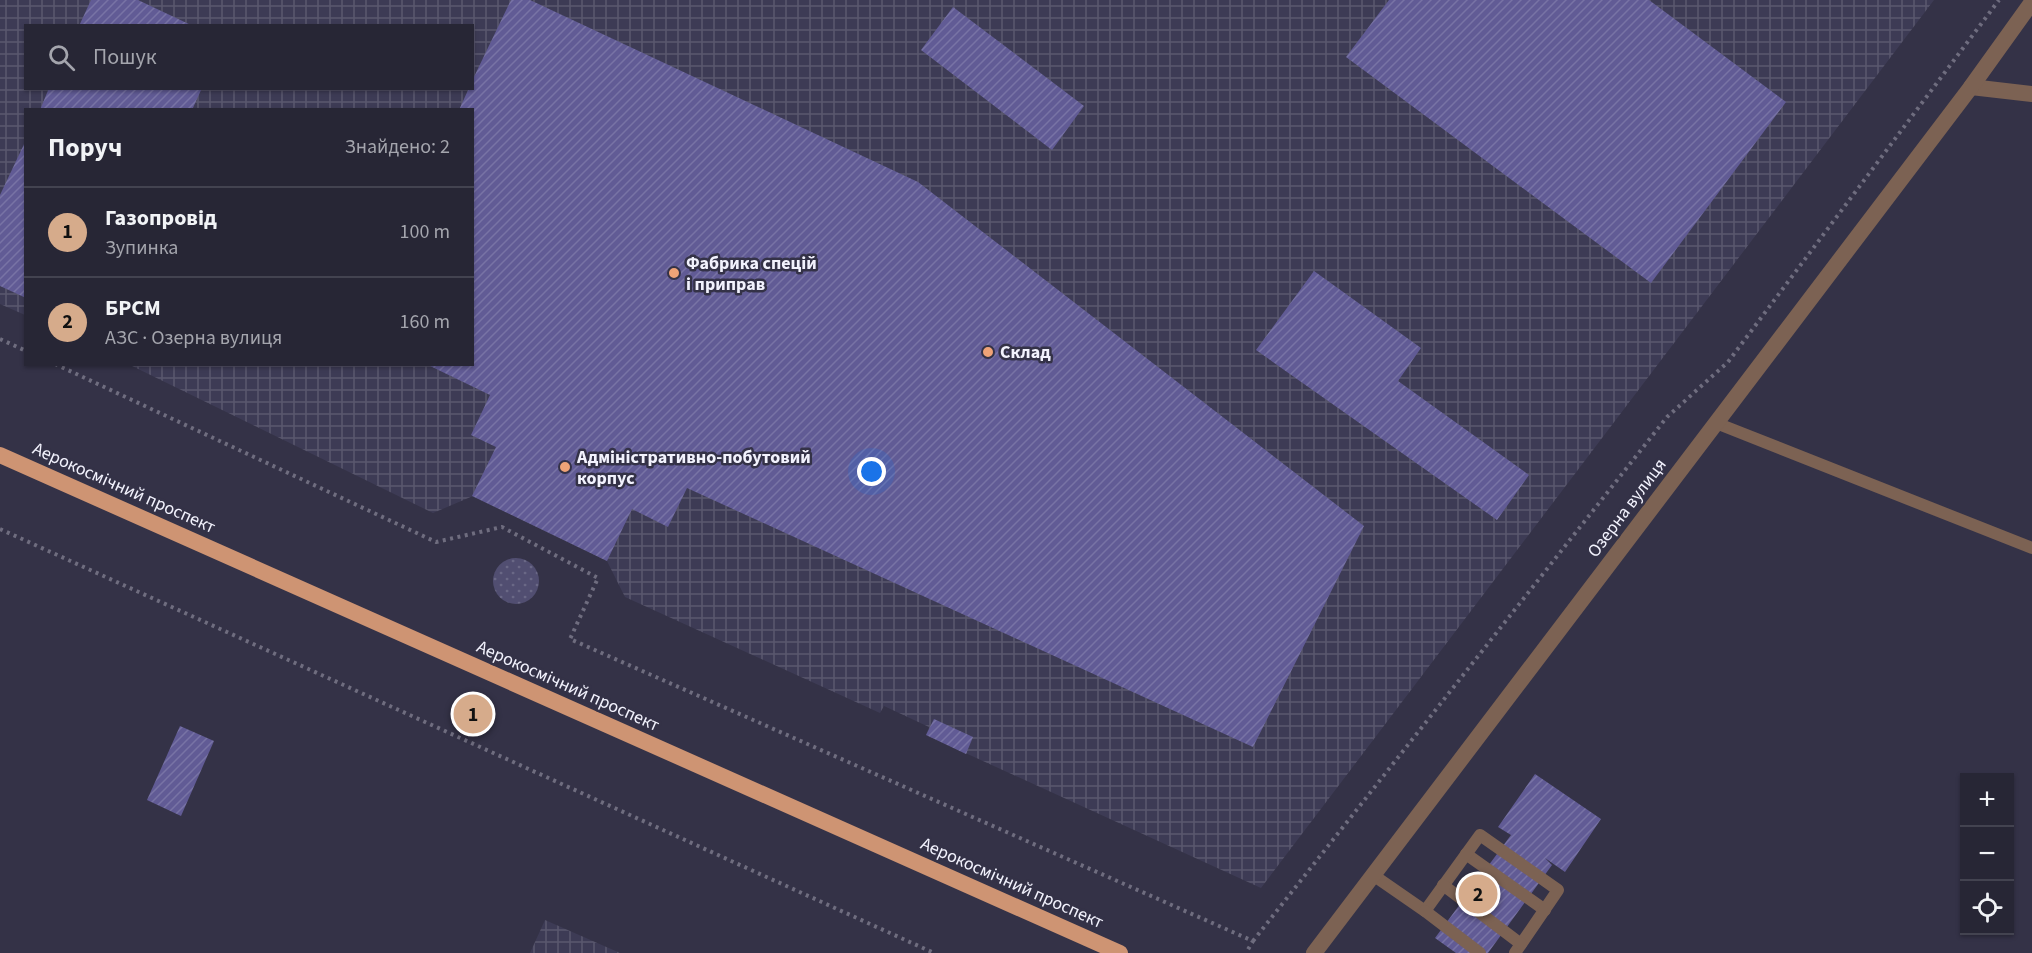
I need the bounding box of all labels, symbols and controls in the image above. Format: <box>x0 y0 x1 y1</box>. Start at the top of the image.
search box <box>24 24 474 90</box>
icon: search <box>45 41 78 74</box>
text: Пошук <box>93 41 157 73</box>
text: Поруч <box>48 129 122 166</box>
text: Знайдено: 2 <box>345 133 450 161</box>
text: Газопровiд <box>105 202 217 234</box>
text: 1 <box>62 218 73 246</box>
text: 100 m <box>400 218 450 246</box>
text: Зупинка <box>105 234 178 262</box>
place label: Фабрика спецій і приправ <box>686 251 817 297</box>
marker: Фабрика спецій і приправ <box>667 266 681 280</box>
text: БРСМ <box>105 292 161 324</box>
text: 2 <box>62 308 73 336</box>
text: 160 m <box>400 308 450 336</box>
text: АЗС · Озерна вулиця <box>105 324 282 352</box>
place label: Склад <box>1000 340 1051 365</box>
marker: Склад <box>981 345 995 359</box>
street label: Аерокосмічний проспект <box>29 436 219 540</box>
place label: Адміністративно-побутовий корпус <box>576 445 811 491</box>
street label: Озерна вулиця <box>1582 453 1672 563</box>
your location <box>857 457 886 486</box>
marker: Адміністративно-побутовий корпус <box>558 460 572 474</box>
street label: Аерокосмічний проспект <box>473 634 663 738</box>
pin: 1 <box>454 692 492 736</box>
map controls <box>1960 773 2014 935</box>
button: + <box>1960 773 2014 827</box>
button: − <box>1960 827 2014 881</box>
street label: Аерокосмічний проспект <box>917 831 1107 935</box>
pin: 2 <box>1458 872 1498 916</box>
button: locate <box>1960 881 2014 935</box>

